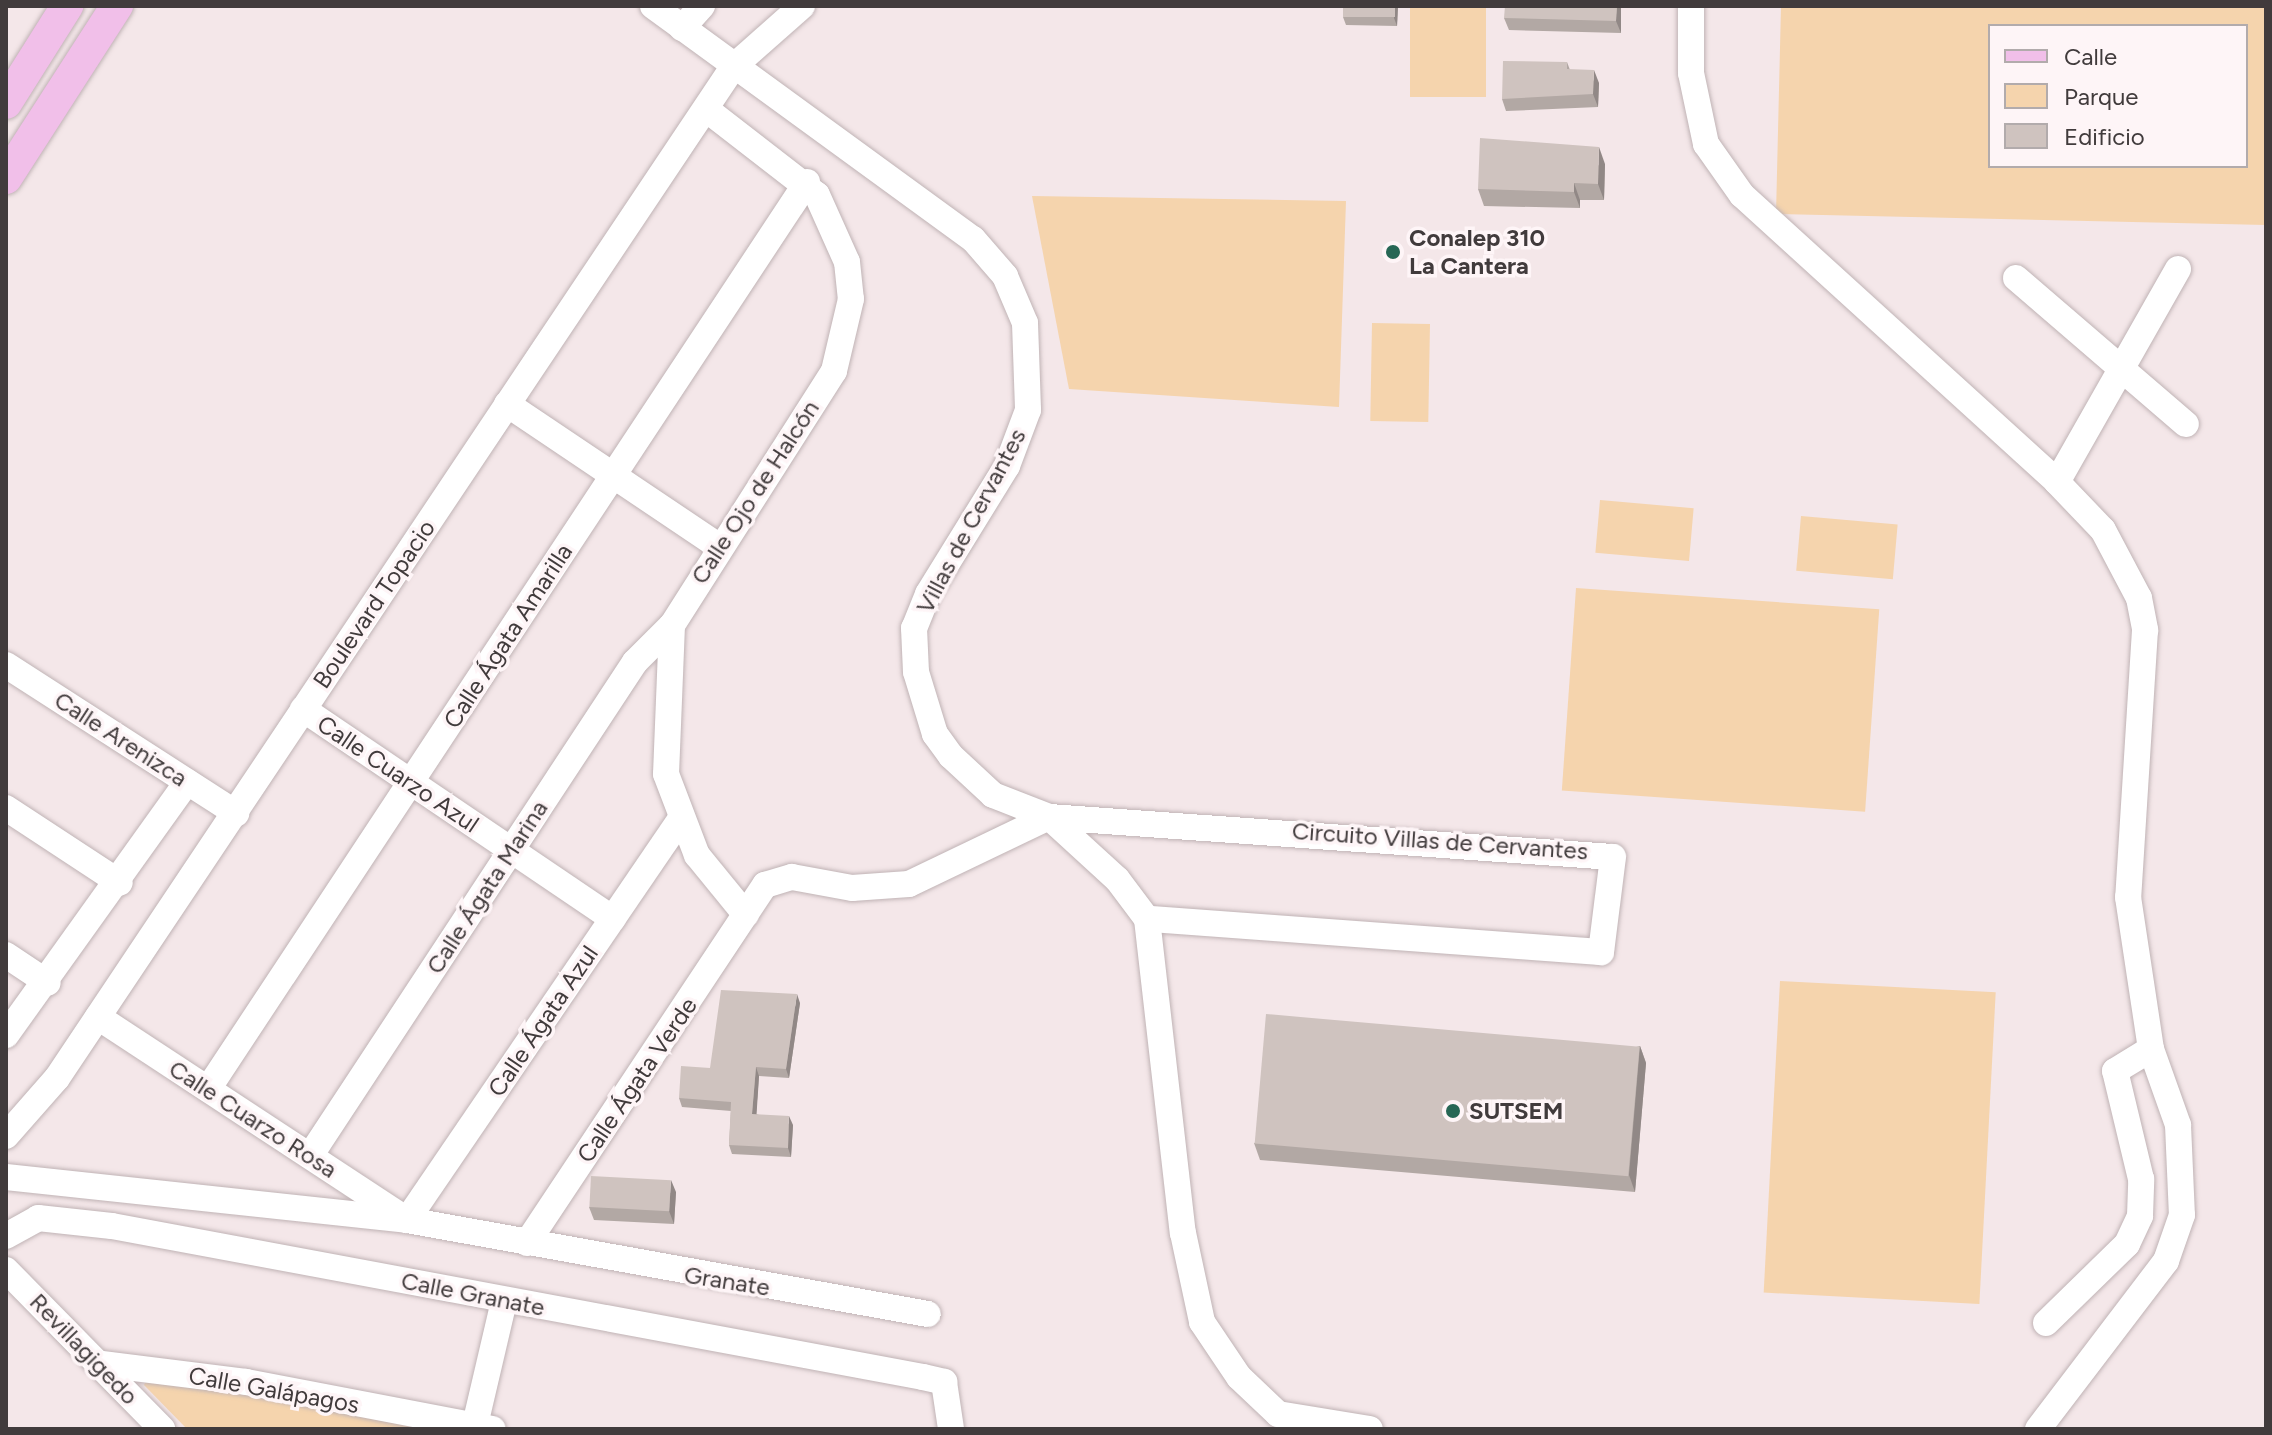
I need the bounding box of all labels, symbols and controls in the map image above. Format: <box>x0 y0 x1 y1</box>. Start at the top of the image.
legend <box>1988 24 2248 168</box>
text: Calle <box>2064 42 2117 71</box>
text: Parque <box>2064 82 2138 111</box>
text: Edificio <box>2064 122 2145 151</box>
place label: Conalep 310 La Cantera <box>1409 224 1545 280</box>
marker: Conalep 310 La Cantera <box>1384 243 1402 261</box>
street label: Calle Ojo de Halcón <box>685 395 825 589</box>
street label: Villas de Cervantes <box>910 424 1032 618</box>
street label: Boulevard Topacio <box>307 514 441 694</box>
street label: Calle Ágata Amarilla <box>438 538 578 734</box>
street label: Calle Arenizca <box>49 685 193 793</box>
street label: Calle Cuarzo Azul <box>312 709 484 839</box>
street label: Calle Ágata Marina <box>420 795 554 979</box>
street label: Circuito Villas de Cervantes <box>1291 816 1589 866</box>
street label: Calle Ágata Azul <box>482 940 604 1102</box>
street label: Calle Ágata Verde <box>571 992 703 1168</box>
street label: Calle Cuarzo Rosa <box>164 1054 342 1184</box>
place label: SUTSEM <box>1469 1097 1563 1125</box>
marker: SUTSEM <box>1444 1102 1462 1120</box>
street label: Granate <box>682 1260 772 1302</box>
street label: Calle Granate <box>399 1266 547 1322</box>
street label: Revillagigedo <box>24 1287 144 1411</box>
street label: Calle Galápagos <box>186 1361 362 1419</box>

